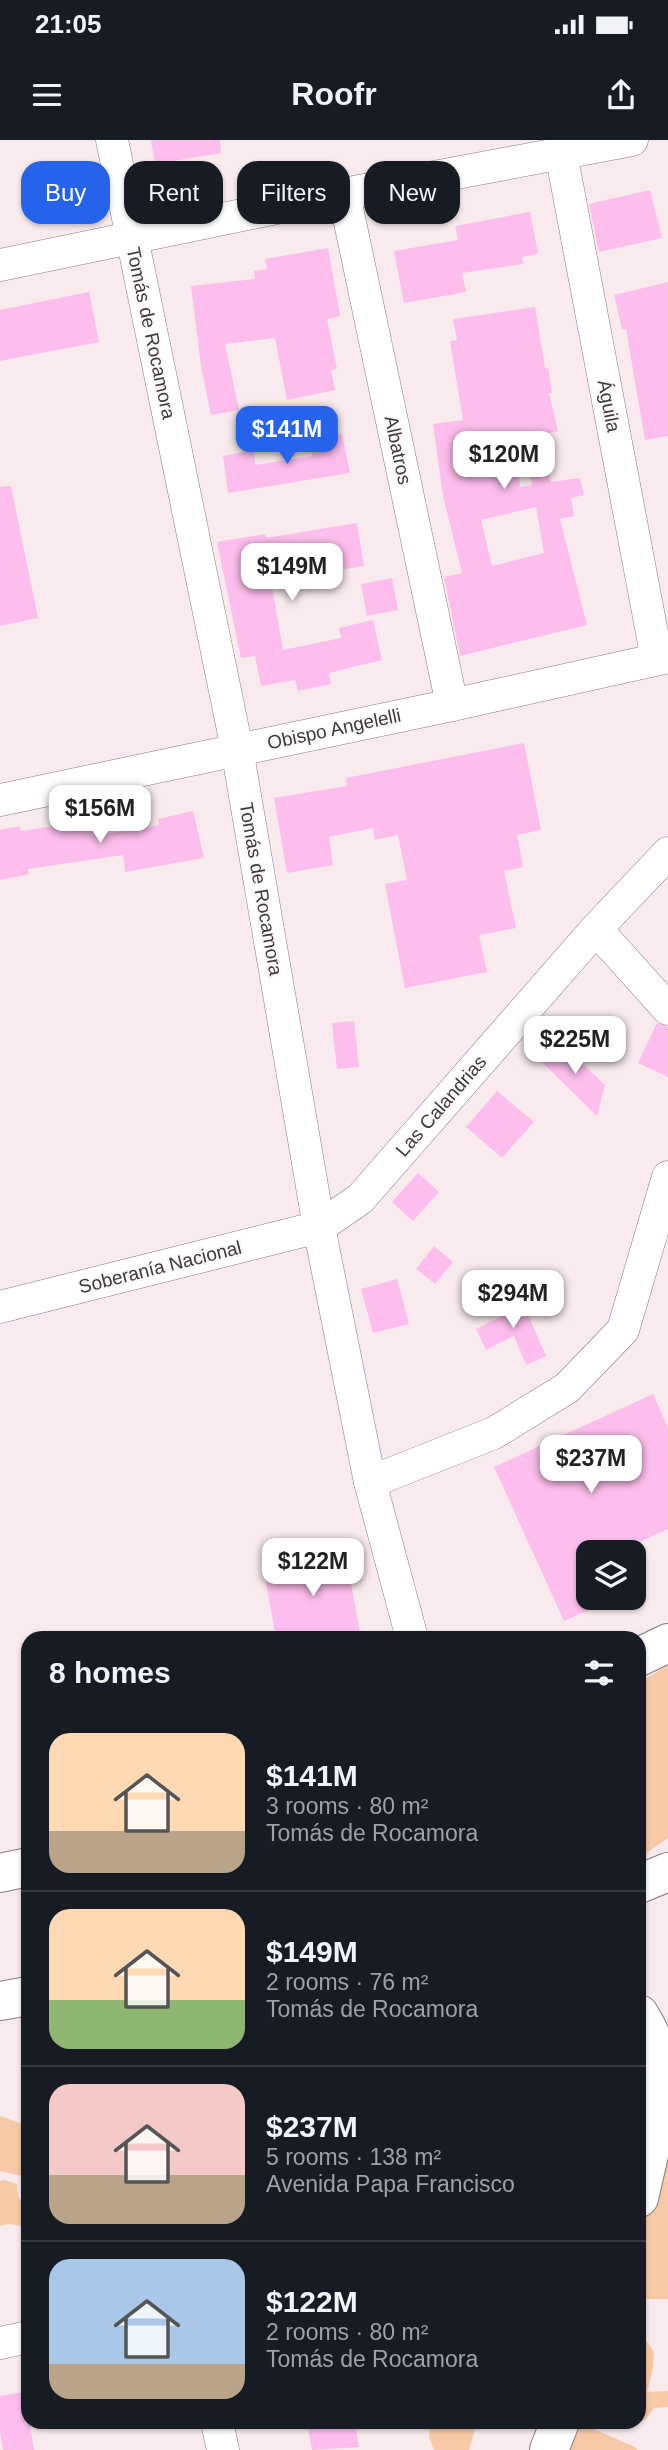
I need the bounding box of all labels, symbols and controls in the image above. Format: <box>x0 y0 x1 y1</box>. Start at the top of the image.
text: 21:05 <box>35 9 102 39</box>
icon: menu <box>28 76 66 114</box>
text: Roofr <box>291 76 377 112</box>
icon: share <box>602 76 640 114</box>
chip: Buy <box>21 161 110 224</box>
chip: Rent <box>124 161 223 224</box>
chip: Filters <box>237 161 350 224</box>
chip: New <box>364 161 460 224</box>
street label: Tomás de Rocamora <box>123 245 180 421</box>
street label: Águila <box>594 378 624 434</box>
pin: $141M <box>238 406 336 466</box>
street label: Albatros <box>380 414 416 486</box>
text: $141M <box>252 416 322 442</box>
pin: $120M <box>455 432 553 491</box>
text: $120M <box>469 441 539 467</box>
pin: $149M <box>243 544 341 603</box>
text: $149M <box>257 553 327 579</box>
street label: Obispo Angelelli <box>265 705 403 753</box>
pin: $156M <box>51 786 149 845</box>
text: $156M <box>65 795 135 821</box>
street label: Tomás de Rocamora <box>235 801 287 978</box>
pin: $225M <box>526 1016 624 1076</box>
text: $225M <box>540 1026 610 1052</box>
street label: Las Calandrias <box>391 1051 491 1161</box>
street label: Soberanía Nacional <box>76 1237 244 1297</box>
pin: $294M <box>464 1270 562 1330</box>
text: $294M <box>478 1280 548 1306</box>
pin: $237M <box>542 1436 640 1495</box>
text: $237M <box>556 1445 626 1471</box>
pin: $122M <box>264 1538 362 1598</box>
map controls <box>576 1540 646 1610</box>
button: layers <box>576 1540 646 1610</box>
text: $122M <box>278 1548 348 1574</box>
icon: filters <box>580 1654 618 1692</box>
text: 8 homes <box>49 1656 171 1689</box>
text: $141M <box>266 1759 358 1792</box>
icon: home <box>105 1761 189 1845</box>
text: 3 rooms · 80 m² <box>266 1793 428 1819</box>
text: Tomás de Rocamora <box>266 1820 478 1846</box>
text: $149M <box>266 1935 358 1968</box>
icon: home <box>105 1937 189 2021</box>
text: 2 rooms · 76 m² <box>266 1969 428 1995</box>
text: Tomás de Rocamora <box>266 1996 478 2022</box>
text: $237M <box>266 2110 358 2143</box>
icon: home <box>105 2112 189 2196</box>
text: 5 rooms · 138 m² <box>266 2144 441 2170</box>
text: Avenida Papa Francisco <box>266 2171 515 2197</box>
text: $122M <box>266 2285 358 2318</box>
icon: home <box>105 2287 189 2371</box>
text: 2 rooms · 80 m² <box>266 2319 428 2345</box>
text: Tomás de Rocamora <box>266 2346 478 2372</box>

